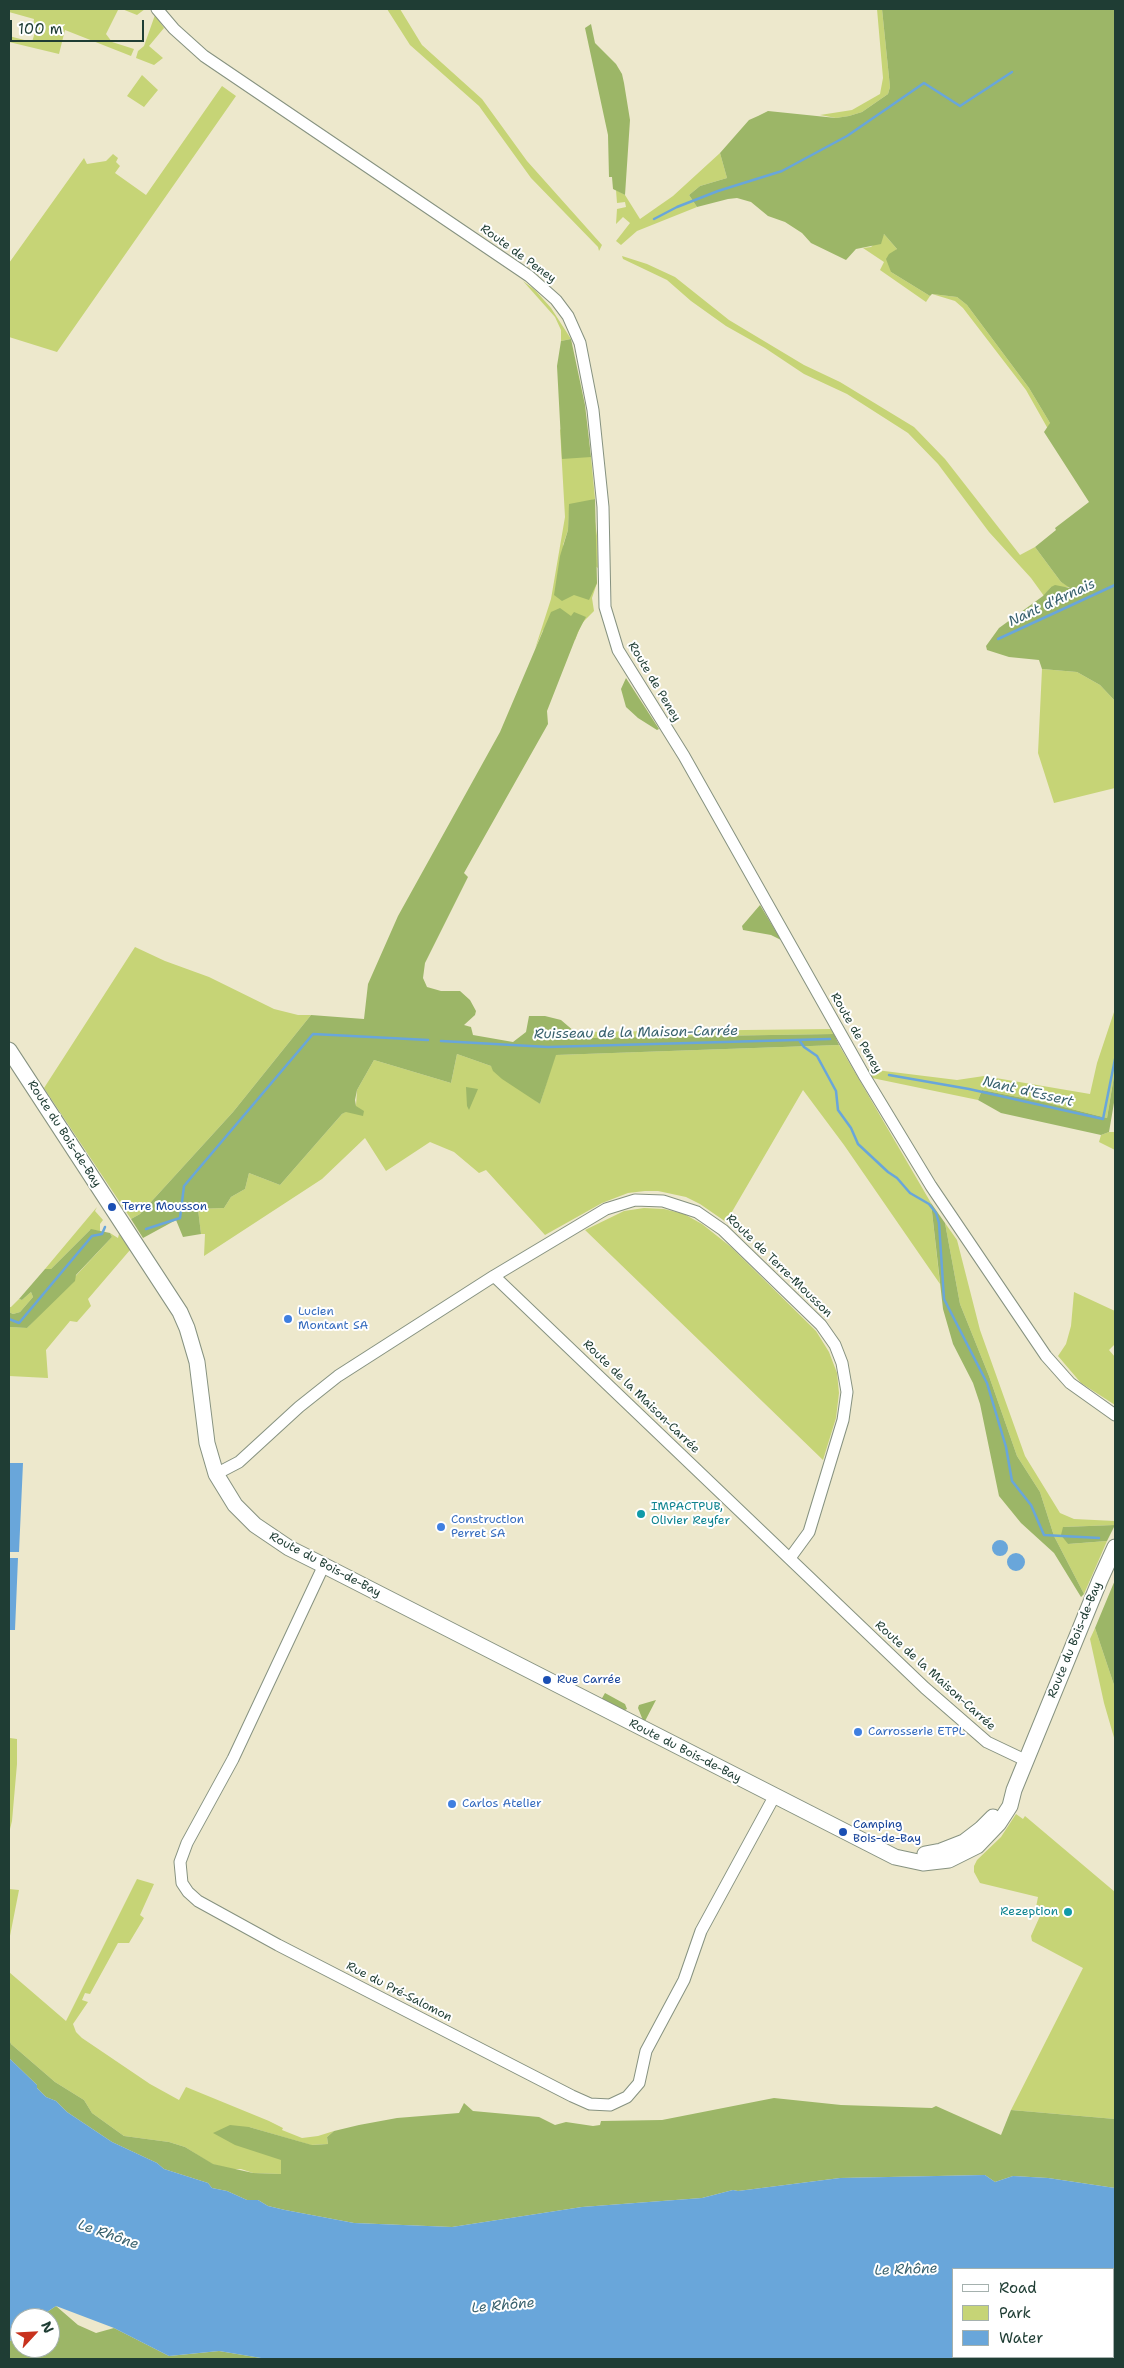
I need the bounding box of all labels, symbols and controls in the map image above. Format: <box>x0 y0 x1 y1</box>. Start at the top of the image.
scale bar <box>12 10 146 42</box>
text: 100 m <box>18 19 63 39</box>
street label: Route de Peney <box>477 222 559 286</box>
water label: Nant d'Arnais <box>1006 576 1098 630</box>
street label: Route de Peney <box>625 640 683 724</box>
street label: Route de Peney <box>827 990 885 1076</box>
water label: Ruisseau de la Maison-Carrée <box>534 1023 738 1043</box>
water label: Nant d'Essert <box>981 1073 1075 1111</box>
street label: Route du Bois-de-Bay <box>24 1078 104 1190</box>
place label: Terre Mousson <box>122 1200 207 1214</box>
marker: Terre Mousson <box>106 1201 118 1213</box>
street label: Route de Terre-Mousson <box>723 1212 835 1320</box>
place label: Lucien Montant SA <box>298 1305 368 1333</box>
marker: Lucien Montant SA <box>282 1313 294 1325</box>
street label: Route de la Maison-Carrée <box>580 1337 702 1457</box>
place label: IMPACTPUB, Olivier Reyfer <box>651 1500 730 1528</box>
marker: IMPACTPUB, Olivier Reyfer <box>635 1508 647 1520</box>
place label: Construction Perret SA <box>451 1513 524 1541</box>
marker: Construction Perret SA <box>435 1521 447 1533</box>
street label: Route du Bois-de-Bay <box>267 1529 383 1601</box>
street label: Route du Bois-de-Bay <box>1045 1580 1105 1700</box>
street label: Route de la Maison-Carrée <box>872 1618 998 1734</box>
place label: Rue Carrée <box>557 1673 621 1687</box>
marker: Rue Carrée <box>541 1674 553 1686</box>
street label: Route du Bois-de-Bay <box>626 1716 744 1786</box>
place label: Carrosserie ETPL <box>868 1725 965 1739</box>
marker: Carrosserie ETPL <box>852 1726 864 1738</box>
place label: Carlos Atelier <box>462 1797 542 1811</box>
marker: Carlos Atelier <box>446 1798 458 1810</box>
place label: Camping Bois-de-Bay <box>853 1818 921 1846</box>
marker: Camping Bois-de-Bay <box>837 1826 849 1838</box>
place label: Rezeption <box>1000 1905 1058 1919</box>
marker: Rezeption <box>1062 1906 1074 1918</box>
street label: Rue du Pré-Salomon <box>344 1959 454 2025</box>
water label: Le Rhône <box>75 2217 141 2253</box>
water label: Le Rhône <box>874 2261 938 2279</box>
legend <box>952 2268 1114 2358</box>
text: Road <box>999 2278 1037 2298</box>
water label: Le Rhône <box>471 2295 535 2317</box>
text: Park <box>999 2303 1031 2323</box>
north arrow <box>10 2308 60 2358</box>
text: N <box>37 2318 58 2336</box>
text: Water <box>999 2328 1043 2348</box>

